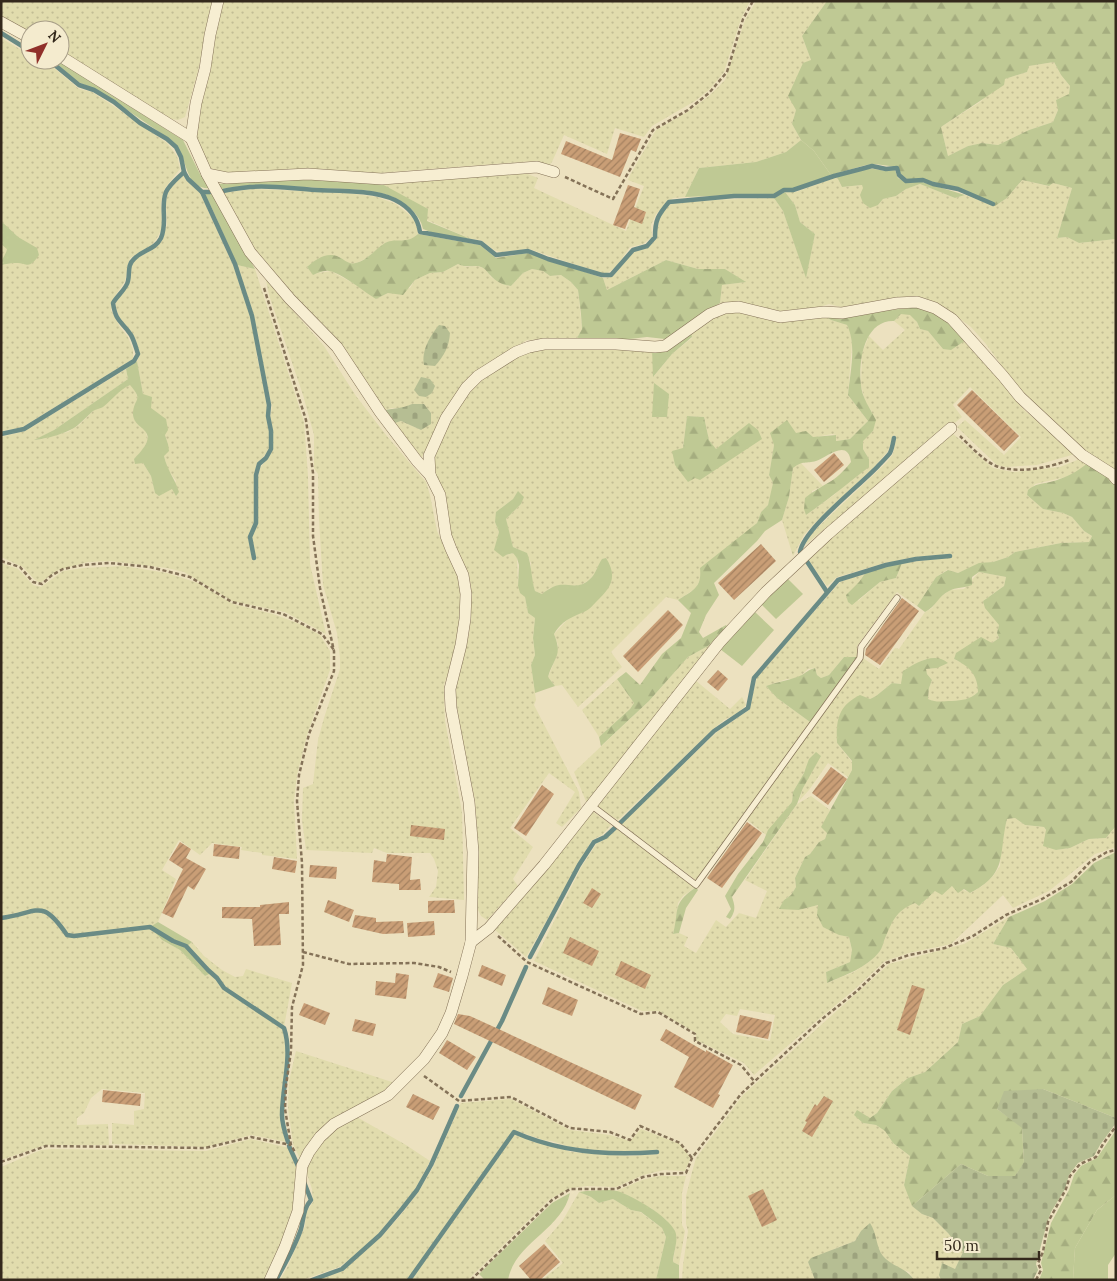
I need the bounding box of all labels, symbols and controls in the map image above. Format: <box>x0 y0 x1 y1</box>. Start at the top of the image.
north arrow <box>20 20 70 70</box>
text: N <box>44 26 65 46</box>
scale bar <box>937 1228 1040 1260</box>
text: 50 m <box>944 1236 979 1255</box>

